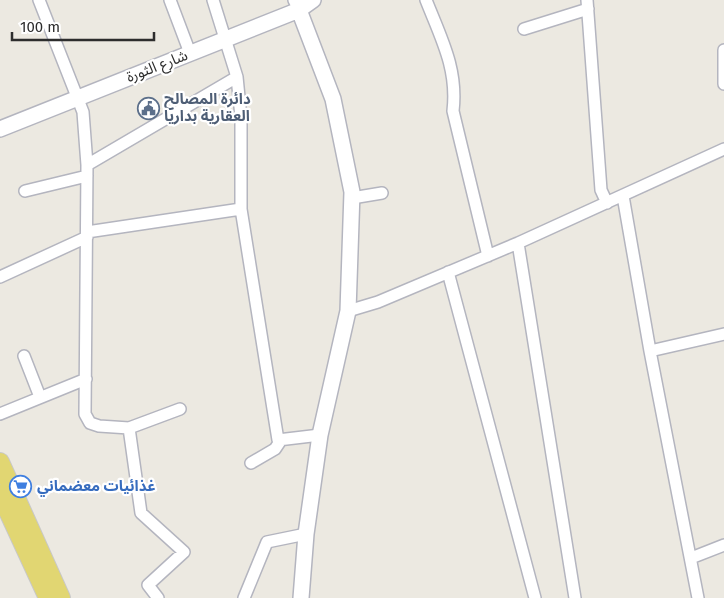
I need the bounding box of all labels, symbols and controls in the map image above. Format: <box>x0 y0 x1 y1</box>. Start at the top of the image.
scale bar <box>12 10 155 42</box>
text: 100 m <box>20 18 60 36</box>
street label: شارع الثورة <box>124 46 192 89</box>
place label: دائرة المصالح العقارية بداريا <box>164 90 251 125</box>
public building icon: دائرة المصالح العقارية بداريا <box>136 96 160 120</box>
supermarket icon: غذائيات معضماني <box>9 474 33 498</box>
place label: غذائيات معضماني <box>37 477 156 497</box>

